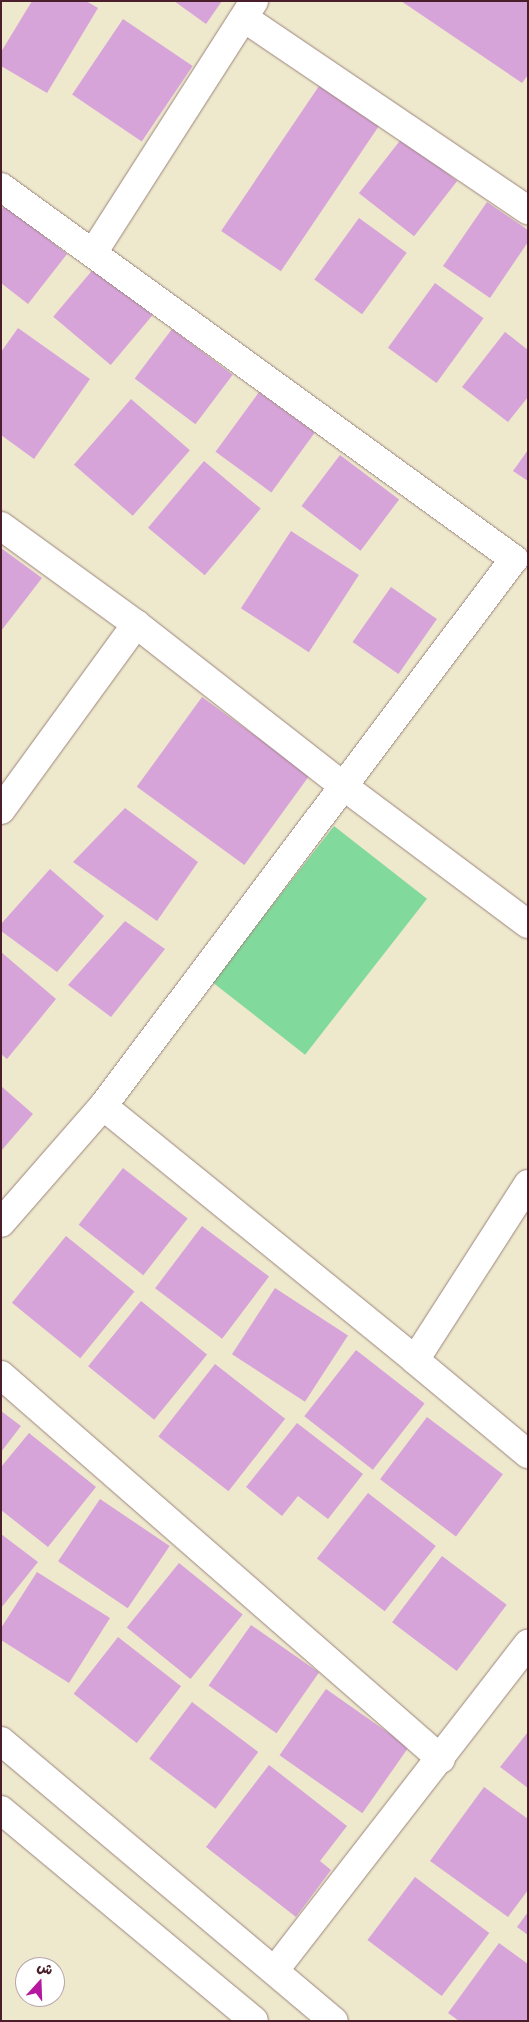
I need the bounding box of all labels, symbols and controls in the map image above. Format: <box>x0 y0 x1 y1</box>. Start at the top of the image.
north arrow <box>15 1957 65 2007</box>
text: ش <box>34 1958 55 1980</box>

